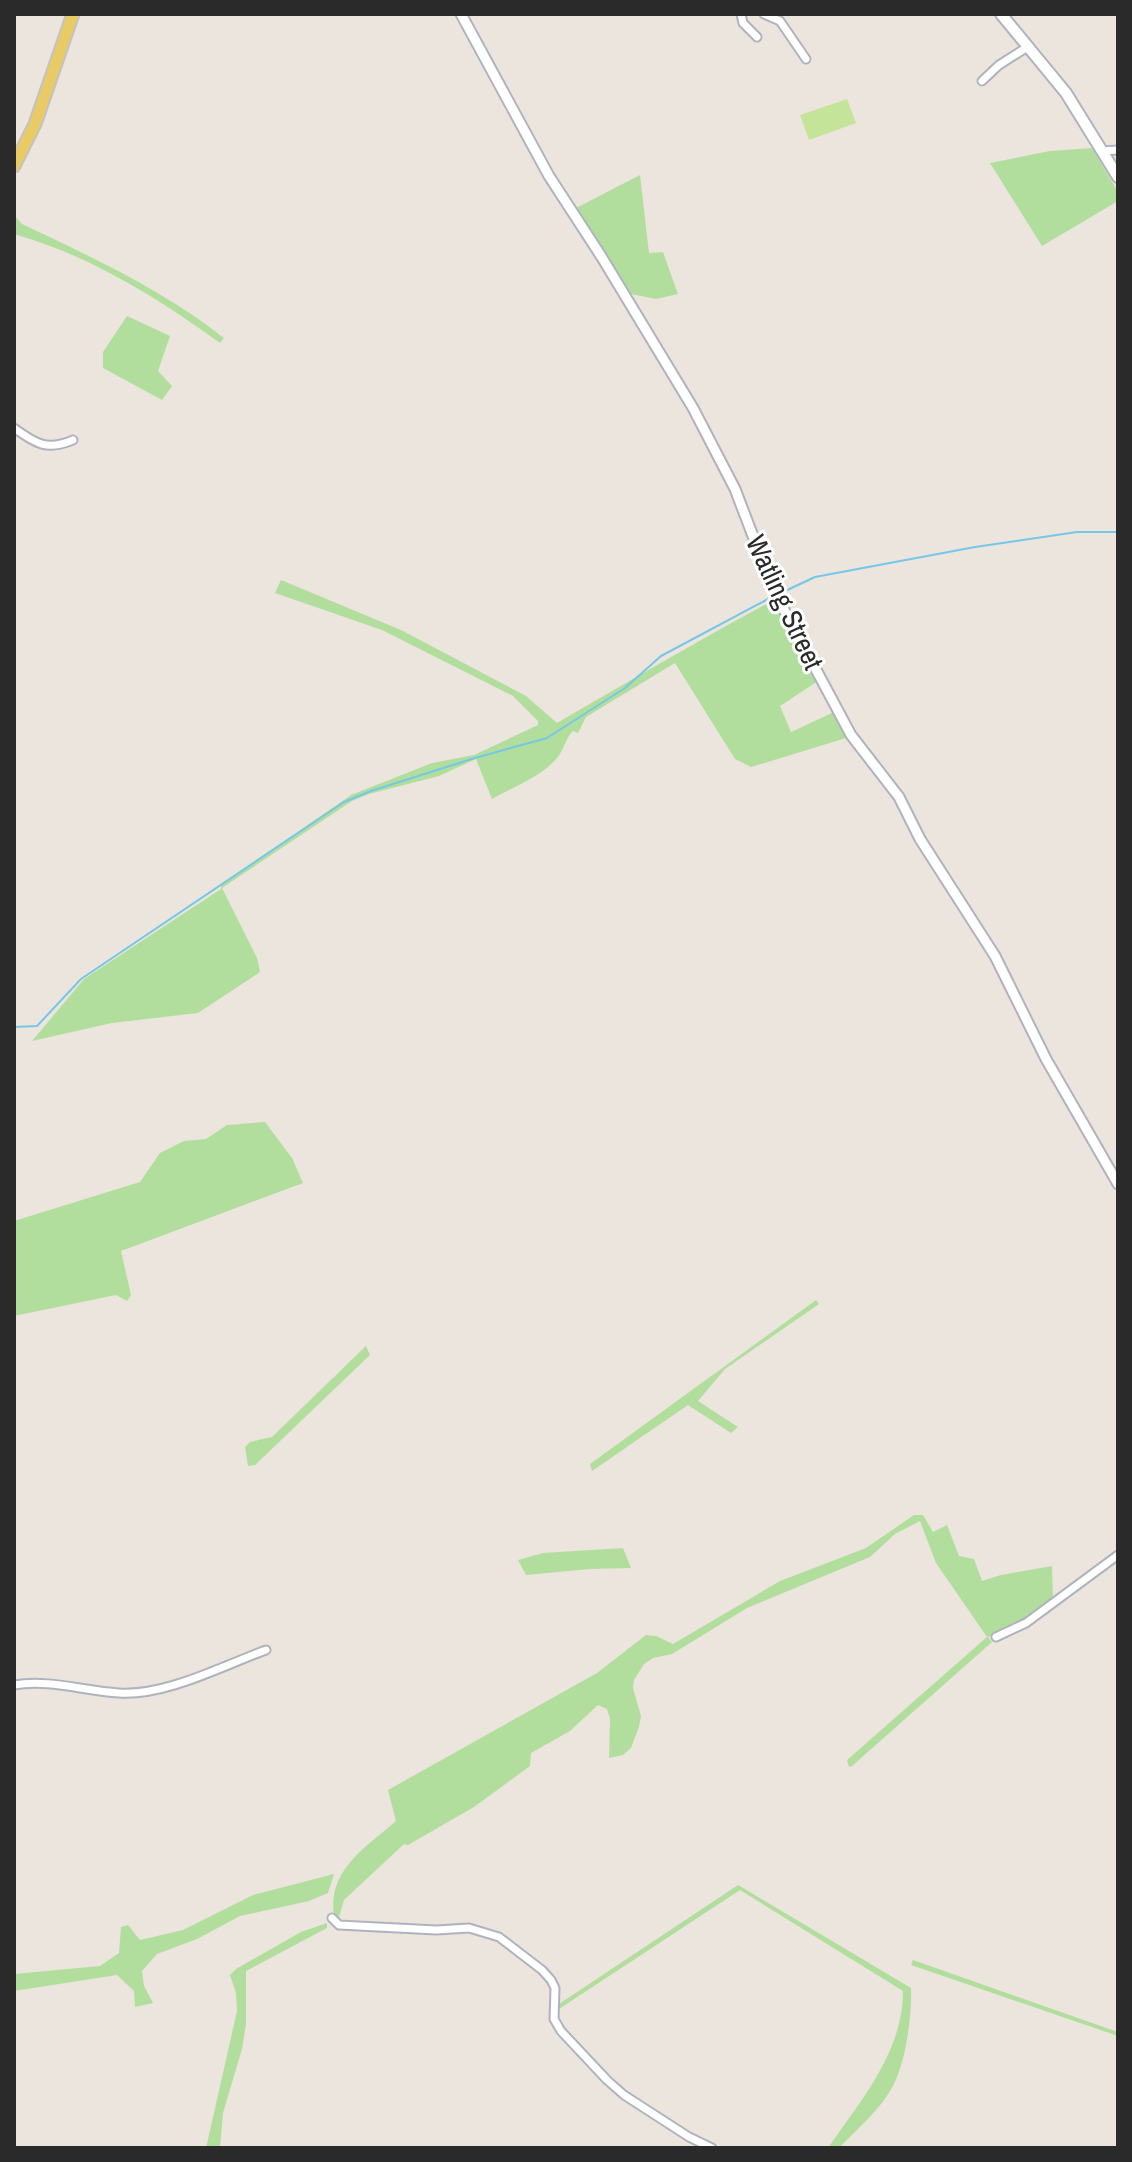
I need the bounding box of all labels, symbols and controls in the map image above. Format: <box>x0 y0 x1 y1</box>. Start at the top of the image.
street label: Watling Street <box>737 528 833 676</box>

